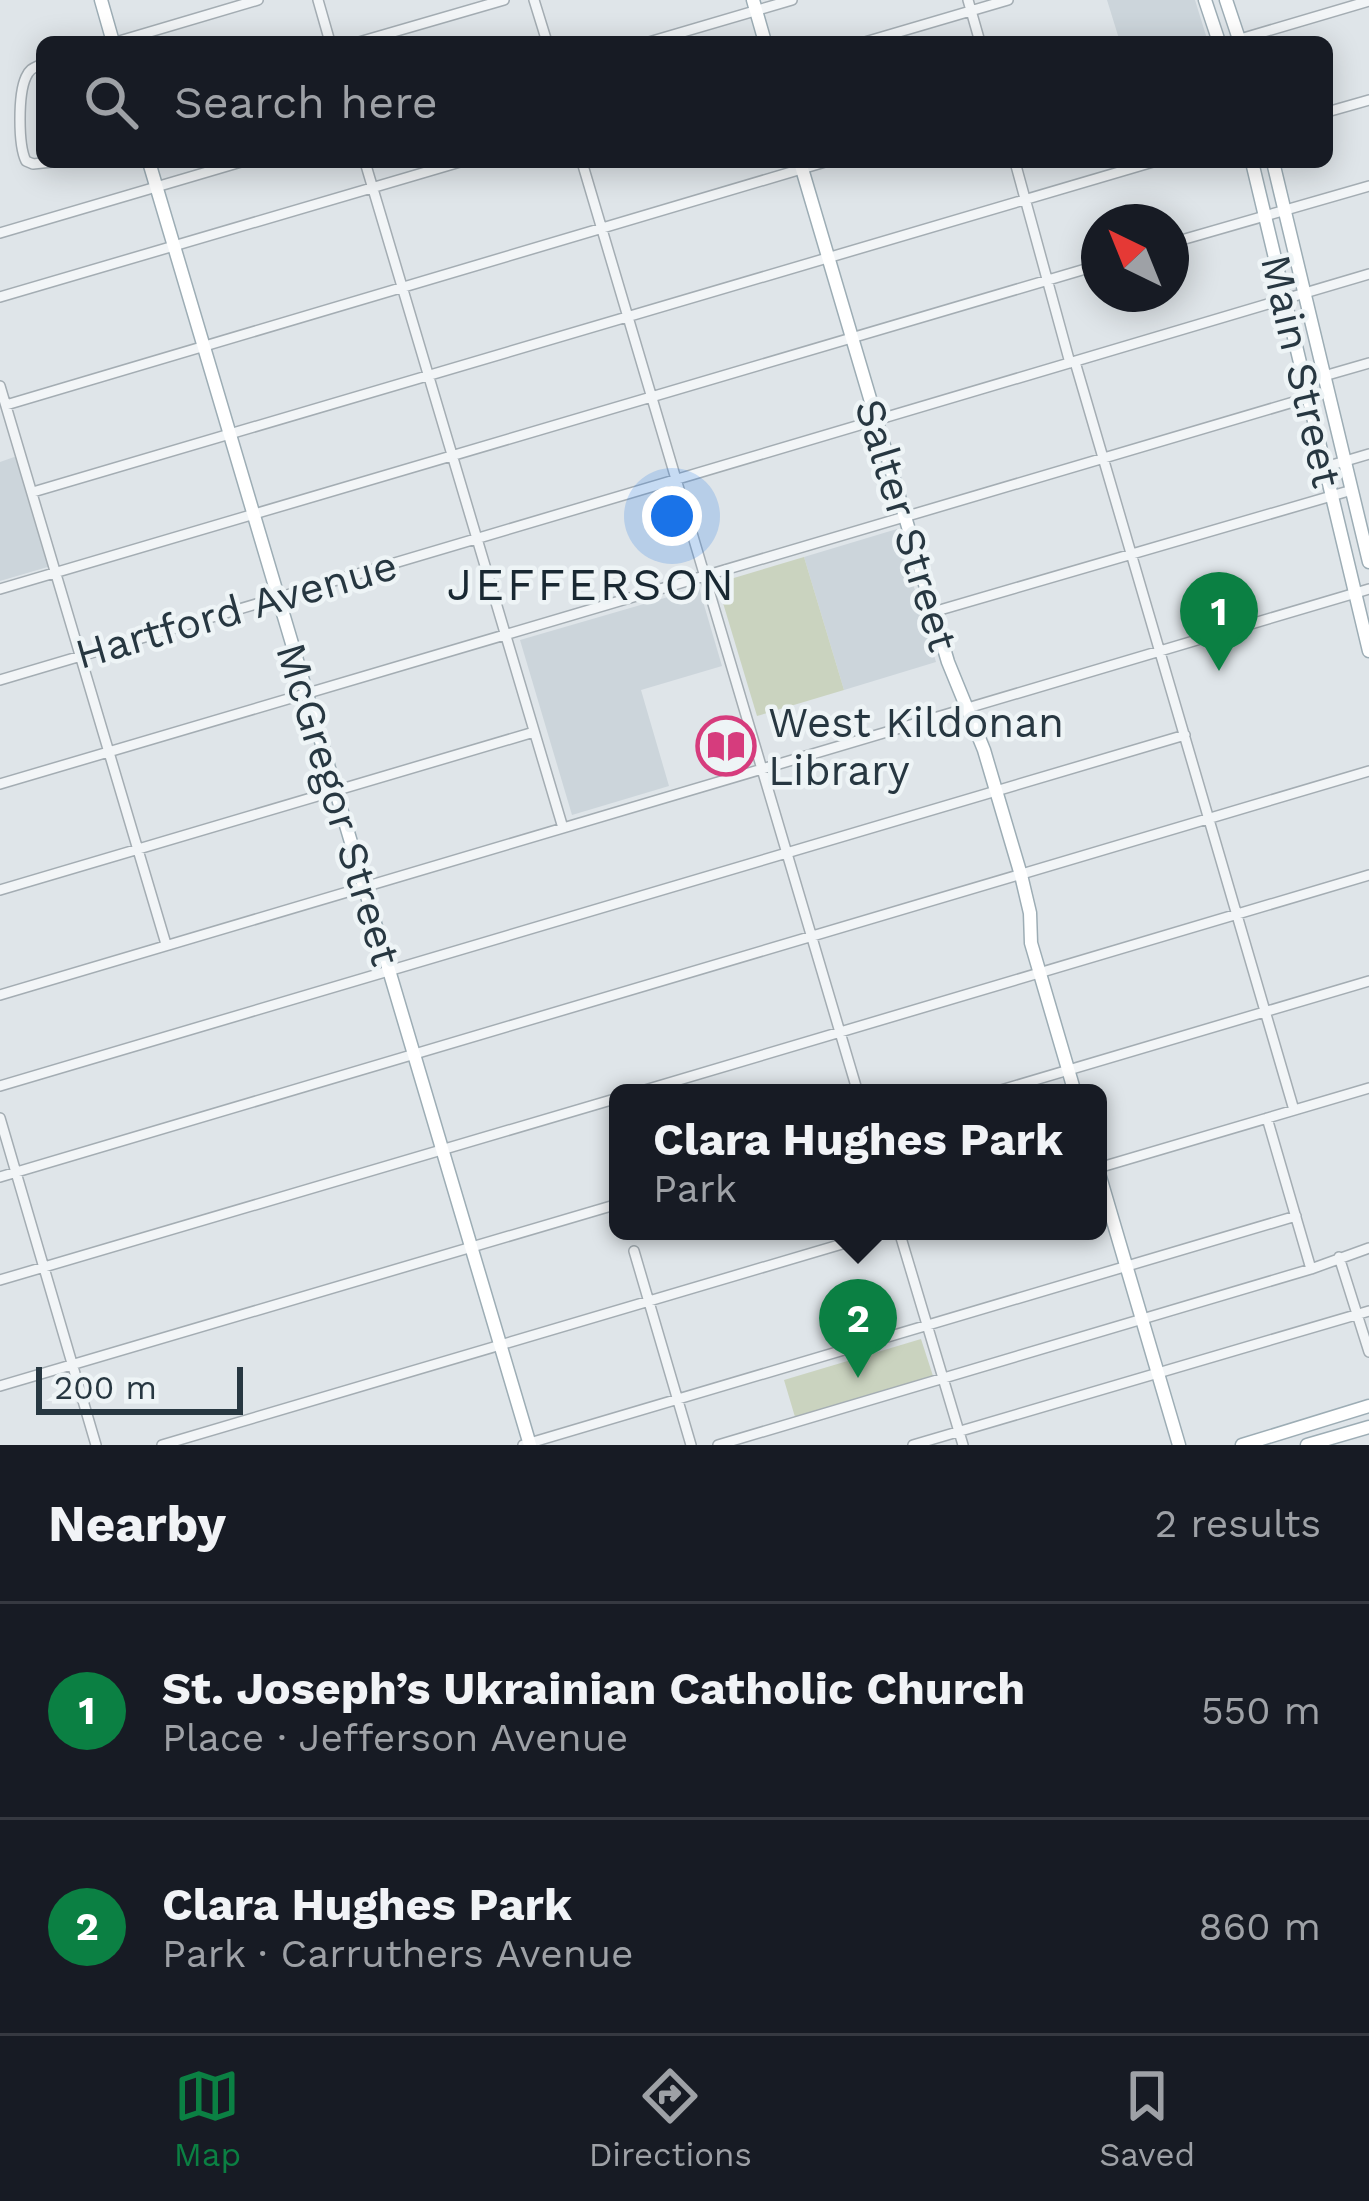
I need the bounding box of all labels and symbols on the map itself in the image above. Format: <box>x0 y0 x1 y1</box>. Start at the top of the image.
north arrow <box>1081 204 1189 312</box>
street label: Main Street <box>1251 250 1352 492</box>
street label: Salter Street <box>845 393 968 657</box>
your location <box>642 486 702 546</box>
street label: Hartford Avenue <box>70 540 403 679</box>
district label: JEFFERSON <box>447 558 737 611</box>
pin: 1 <box>1180 572 1258 671</box>
street label: McGregor Street <box>266 637 411 971</box>
place label: West Kildonan Library <box>768 698 1064 795</box>
library icon: West Kildonan Library <box>695 715 757 777</box>
pin: 2 <box>819 1279 897 1378</box>
scale bar <box>36 1361 243 1414</box>

